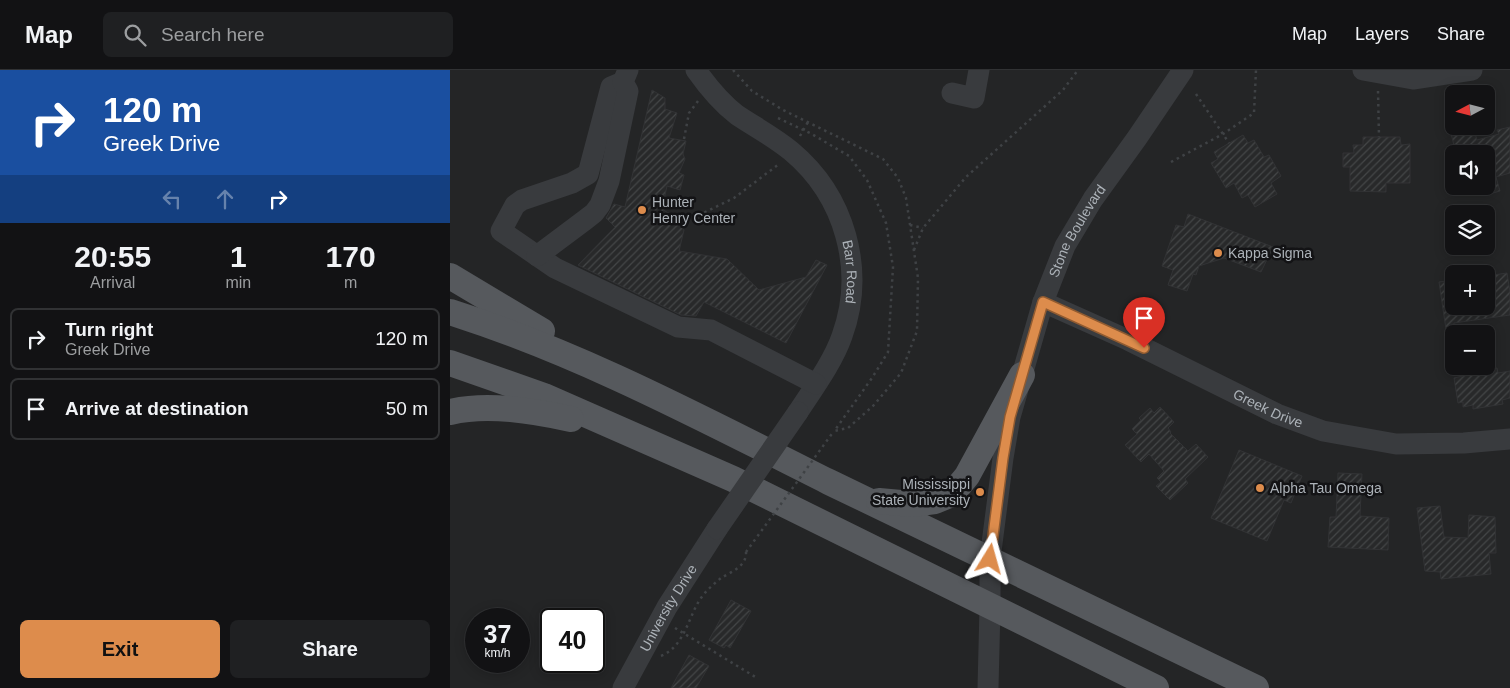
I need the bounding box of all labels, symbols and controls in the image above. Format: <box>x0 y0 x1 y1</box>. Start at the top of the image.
search box <box>103 12 453 57</box>
text: Map <box>25 21 73 48</box>
icon: search <box>121 21 149 49</box>
text: Search here <box>161 24 265 45</box>
text: Map <box>1292 24 1327 44</box>
text: Layers <box>1355 24 1409 44</box>
text: Share <box>1437 24 1485 44</box>
north arrow <box>1445 85 1495 135</box>
map controls <box>1445 85 1495 375</box>
icon: right <box>20 90 85 155</box>
text: 120 m <box>103 90 202 129</box>
text: Greek Drive <box>103 131 220 156</box>
button: sound <box>1445 145 1495 195</box>
street label: Stone Boulevard <box>1045 181 1109 280</box>
icon: left <box>158 185 186 213</box>
icon: ahead <box>211 185 239 213</box>
icon: right <box>264 185 292 213</box>
place label: Hunter Henry Center <box>652 194 736 226</box>
marker: Hunter Henry Center <box>636 204 648 216</box>
button: layers <box>1445 205 1495 255</box>
street label: Barr Road <box>839 238 860 305</box>
text: 20:55 <box>74 240 151 273</box>
text: 1 <box>230 240 247 273</box>
text: 170 <box>326 240 376 273</box>
place label: Kappa Sigma <box>1228 245 1312 261</box>
marker: Kappa Sigma <box>1212 247 1224 259</box>
button: + <box>1445 265 1495 315</box>
text: Arrival <box>90 274 135 291</box>
text: min <box>225 274 251 291</box>
text: m <box>344 274 357 291</box>
pin <box>1123 297 1165 348</box>
icon: arrive <box>1130 304 1158 332</box>
text: Turn right <box>65 319 153 340</box>
icon: right <box>22 325 50 353</box>
button: − <box>1445 325 1495 375</box>
text: 120 m <box>375 328 428 349</box>
text: Greek Drive <box>65 341 150 358</box>
street label: Greek Drive <box>1231 386 1305 431</box>
icon: arrive <box>22 395 50 423</box>
text: Arrive at destination <box>65 398 249 419</box>
text: 50 m <box>386 398 428 419</box>
place label: Mississippi State University <box>872 476 970 508</box>
place label: Alpha Tau Omega <box>1270 480 1382 496</box>
marker: Alpha Tau Omega <box>1254 482 1266 494</box>
marker: Mississippi State University <box>974 486 986 498</box>
position arrow <box>963 532 1015 584</box>
street label: University Drive <box>636 561 700 654</box>
speed limit sign: 40 <box>540 608 605 673</box>
button: Exit <box>20 620 220 678</box>
button: Share <box>230 620 430 678</box>
text: 37 <box>484 620 511 648</box>
text: km/h <box>484 646 511 660</box>

